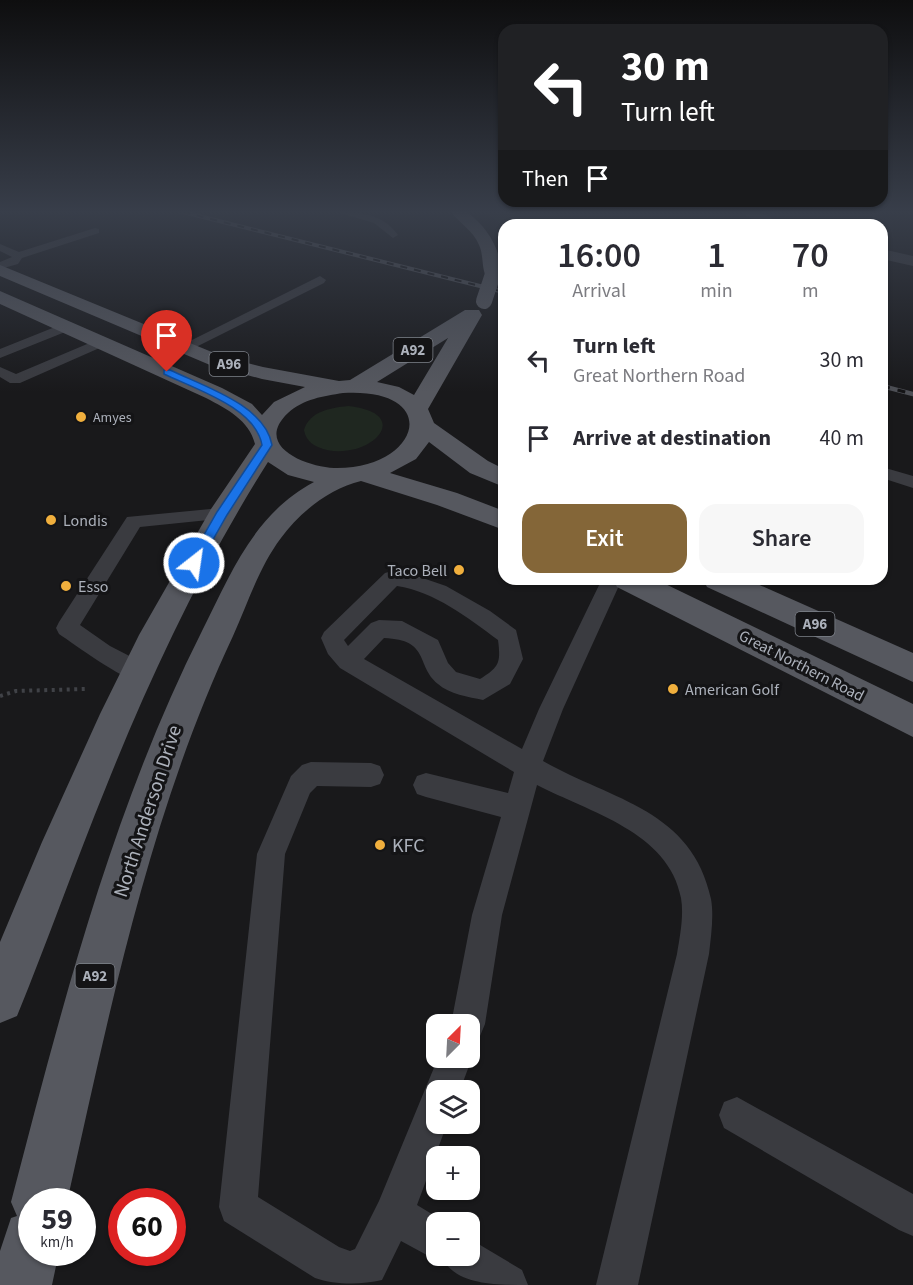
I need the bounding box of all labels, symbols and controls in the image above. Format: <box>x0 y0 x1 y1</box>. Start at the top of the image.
text: 30 m <box>621 37 710 97</box>
icon: left <box>522 48 600 126</box>
text: Turn left <box>621 93 715 132</box>
icon: arrive <box>581 162 614 195</box>
text: Then <box>522 163 569 195</box>
text: 16:00 <box>557 230 641 281</box>
text: 1 <box>707 230 726 281</box>
text: 70 <box>792 230 829 281</box>
text: Arrival <box>572 277 626 305</box>
text: min <box>700 277 733 305</box>
text: m <box>802 277 819 305</box>
pin <box>141 310 192 372</box>
icon: arrive <box>150 319 183 352</box>
text: Turn left <box>573 330 655 362</box>
road number: A92 <box>394 338 432 362</box>
icon: left <box>522 344 555 377</box>
text: 30 m <box>819 344 864 376</box>
road number: A96 <box>210 352 248 376</box>
text: Great Northern Road <box>573 362 745 390</box>
place label: Amyes <box>93 408 132 428</box>
marker: Amyes <box>74 410 88 424</box>
icon: arrive <box>522 422 555 455</box>
text: Arrive at destination <box>573 422 771 454</box>
text: 40 m <box>819 422 864 454</box>
button: Exit <box>522 504 687 573</box>
button: Share <box>699 504 864 573</box>
place label: Londis <box>63 510 108 532</box>
marker: Londis <box>44 513 58 527</box>
position arrow <box>162 531 226 595</box>
place label: Taco Bell <box>387 560 447 582</box>
marker: Taco Bell <box>452 563 466 577</box>
place label: Esso <box>78 576 109 598</box>
marker: Esso <box>59 579 73 593</box>
road number: A96 <box>796 612 834 636</box>
street label: Great Northern Road <box>735 625 868 707</box>
place label: American Golf <box>685 679 780 701</box>
marker: American Golf <box>666 682 680 696</box>
street label: North Anderson Drive <box>107 722 189 901</box>
place label: KFC <box>392 832 425 860</box>
marker: KFC <box>373 838 387 852</box>
road number: A92 <box>76 964 115 988</box>
north arrow <box>426 1014 480 1068</box>
map controls <box>426 1014 480 1266</box>
button: layers <box>426 1080 480 1134</box>
button: + <box>426 1146 480 1200</box>
speed limit sign: 60 <box>108 1188 186 1266</box>
text: 59 <box>41 1198 73 1241</box>
button: − <box>426 1212 480 1266</box>
text: km/h <box>40 1232 74 1253</box>

